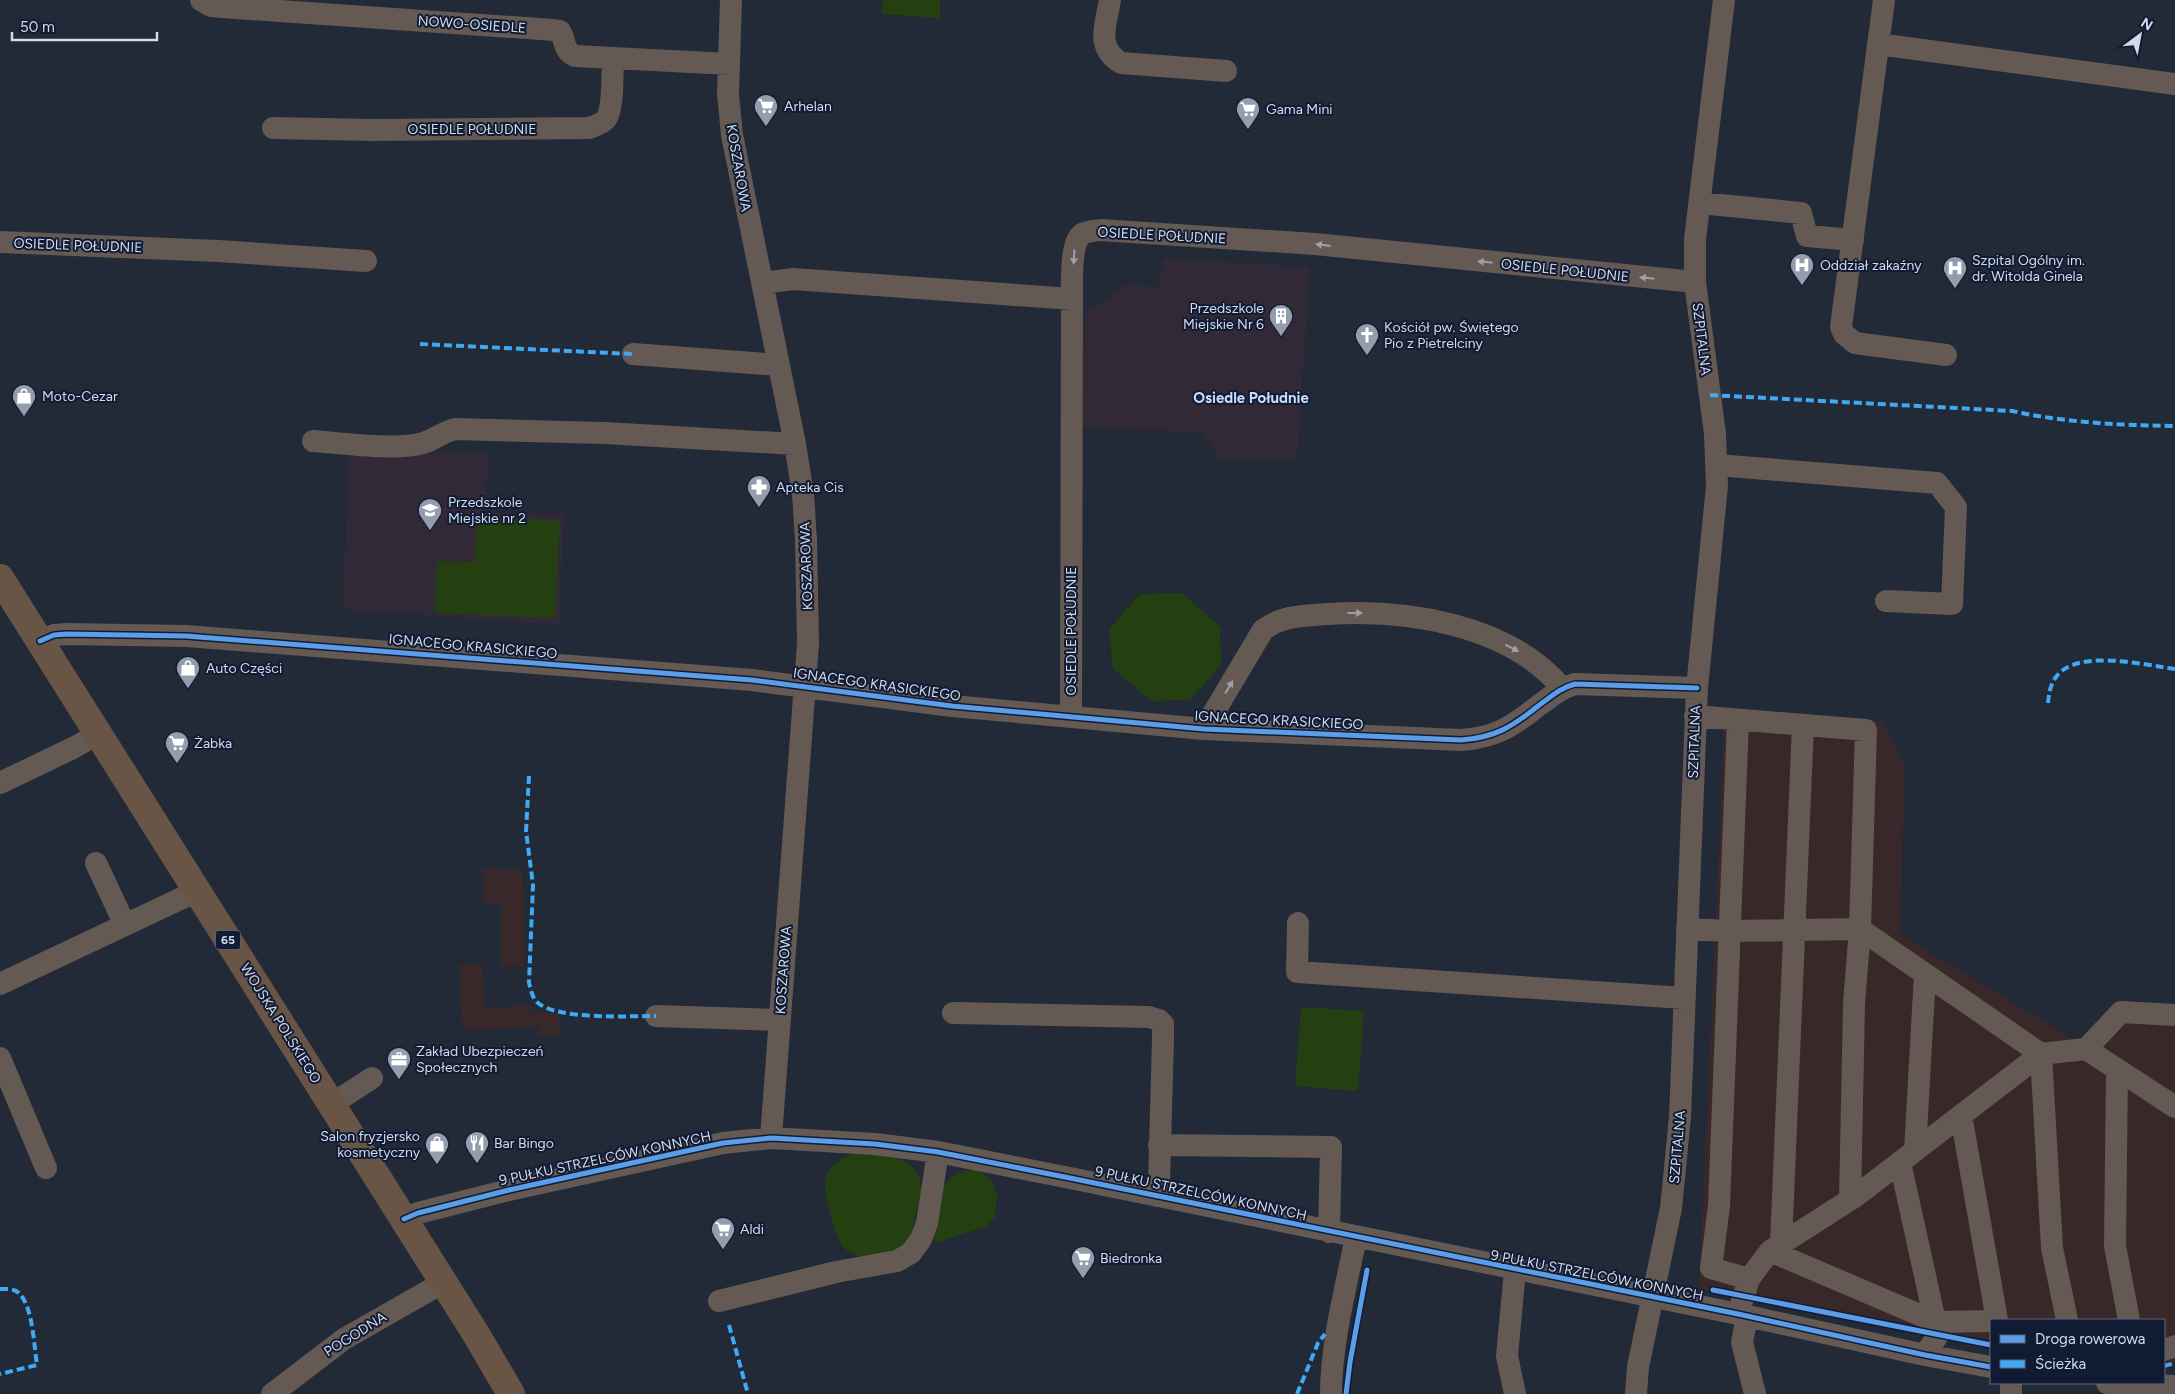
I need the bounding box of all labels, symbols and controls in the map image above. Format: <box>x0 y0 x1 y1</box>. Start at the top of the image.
scale bar <box>12 10 158 42</box>
north arrow <box>2115 10 2165 60</box>
street label: NOWO-OSIEDLE <box>417 12 527 37</box>
text: N <box>2138 14 2156 34</box>
text: 50 m <box>20 18 55 36</box>
supermarket icon: Arhelan <box>753 93 779 127</box>
supermarket icon: Gama Mini <box>1235 96 1261 130</box>
place label: Arhelan <box>784 98 832 115</box>
place label: Gama Mini <box>1266 101 1332 118</box>
street label: OSIEDLE POŁUDNIE <box>408 121 536 138</box>
street label: KOSZAROWA <box>722 123 755 214</box>
street label: OSIEDLE POŁUDNIE <box>1097 224 1227 247</box>
street label: OSIEDLE POŁUDNIE <box>13 235 143 256</box>
one-way arrow <box>1315 241 1331 249</box>
one-way arrow <box>1069 249 1077 265</box>
hospital icon: Oddział zakaźny <box>1789 252 1815 286</box>
place label: Szpital Ogólny im. dr. Witolda Ginela <box>1972 252 2085 285</box>
street label: OSIEDLE POŁUDNIE <box>1500 255 1630 286</box>
hospital icon: Szpital Ogólny im. dr. Witolda Ginela <box>1942 255 1968 289</box>
place label: Oddział zakaźny <box>1820 257 1922 274</box>
one-way arrow <box>1477 258 1493 266</box>
one-way arrow <box>1638 274 1654 282</box>
place label: Przedszkole Miejskie Nr 6 <box>1183 300 1264 333</box>
street label: SZPITALNA <box>1689 302 1714 377</box>
building icon: Przedszkole Miejskie Nr 6 <box>1268 303 1294 337</box>
place label: Kościół pw. Świętego Pio z Pietrelciny <box>1384 319 1519 352</box>
church icon: Kościół pw. Świętego Pio z Pietrelciny <box>1354 322 1380 356</box>
shop icon: Moto-Cezar <box>11 383 37 417</box>
place label: Moto-Cezar <box>42 388 118 405</box>
district label: Osiedle Południe <box>1193 389 1310 407</box>
pharmacy icon: Apteka Cis <box>746 474 772 508</box>
place label: Apteka Cis <box>776 479 844 496</box>
place label: Przedszkole Miejskie nr 2 <box>448 494 526 527</box>
school or university icon: Przedszkole Miejskie nr 2 <box>417 497 443 531</box>
street label: KOSZAROWA <box>796 521 817 610</box>
street label: OSIEDLE POŁUDNIE <box>1063 567 1080 695</box>
one-way arrow <box>1348 609 1364 617</box>
street label: IGNACEGO KRASICKIEGO <box>388 631 558 662</box>
one-way arrow <box>1505 644 1519 652</box>
shop icon: Auto Części <box>175 655 201 689</box>
place label: Auto Części <box>206 660 282 677</box>
street label: IGNACEGO KRASICKIEGO <box>792 664 962 705</box>
one-way arrow <box>1224 680 1233 693</box>
street label: SZPITALNA <box>1685 705 1704 779</box>
street label: IGNACEGO KRASICKIEGO <box>1194 708 1364 733</box>
supermarket icon: Żabka <box>164 730 190 764</box>
place label: Żabka <box>194 735 232 752</box>
street label: KOSZAROWA <box>772 925 795 1015</box>
road number: 65 <box>216 930 240 950</box>
street label: WOJSKA POLSKIEGO <box>237 960 325 1087</box>
place label: Zakład Ubezpieczeń Społecznych <box>416 1043 544 1076</box>
office icon: Zakład Ubezpieczeń Społecznych <box>386 1046 412 1080</box>
street label: SZPITALNA <box>1666 1109 1689 1184</box>
place label: Salon fryzjersko kosmetyczny <box>320 1128 421 1161</box>
street label: 9 PUŁKU STRZELCÓW KONNYCH <box>498 1128 713 1189</box>
restaurant icon: Bar Bingo <box>464 1130 490 1164</box>
shop icon: Salon fryzjersko kosmetyczny <box>424 1131 450 1165</box>
place label: Bar Bingo <box>494 1135 554 1152</box>
street label: 9 PUŁKU STRZELCÓW KONNYCH <box>1093 1163 1308 1224</box>
supermarket icon: Aldi <box>710 1216 736 1250</box>
place label: Aldi <box>740 1221 764 1238</box>
supermarket icon: Biedronka <box>1070 1245 1096 1279</box>
street label: 9 PUŁKU STRZELCÓW KONNYCH <box>1489 1247 1705 1304</box>
place label: Biedronka <box>1100 1250 1162 1267</box>
street label: POGODNA <box>321 1308 390 1360</box>
legend <box>1990 1319 2165 1384</box>
text: Droga rowerowa <box>2035 1330 2145 1348</box>
text: Ścieżka <box>2035 1355 2086 1373</box>

